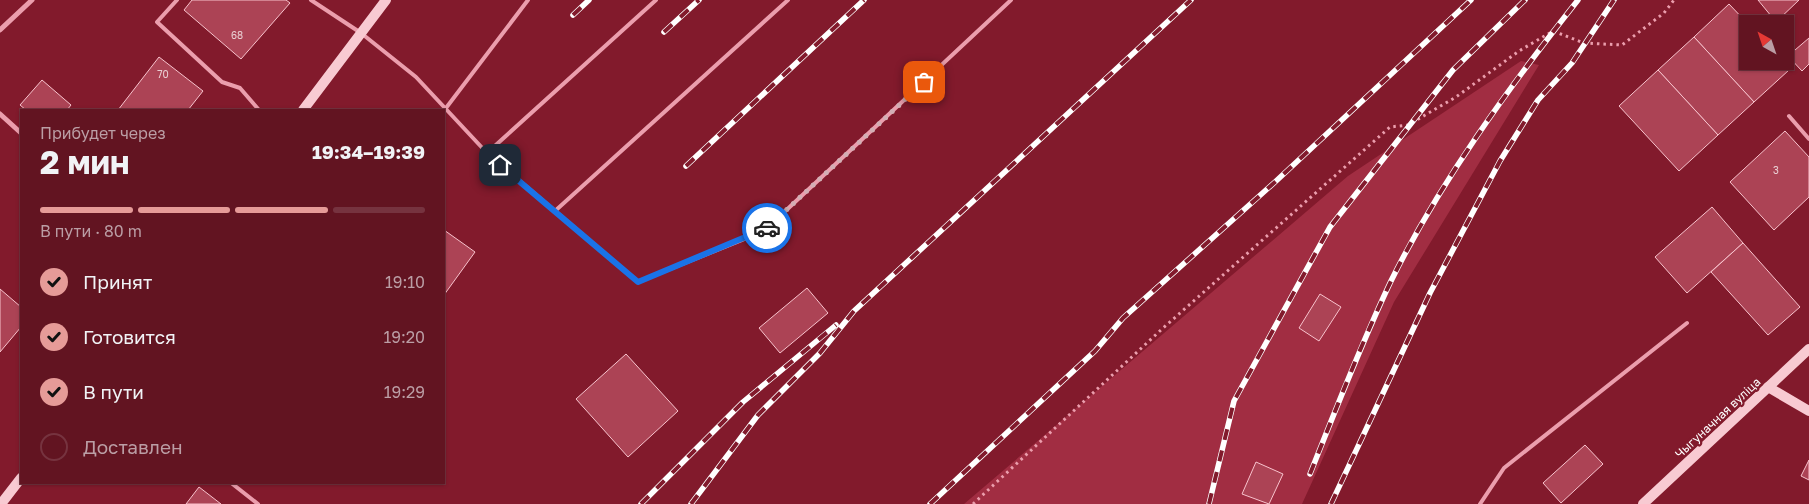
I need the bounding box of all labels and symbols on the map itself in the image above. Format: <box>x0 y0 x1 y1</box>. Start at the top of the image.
north arrow <box>1739 15 1794 70</box>
house number: 68 <box>231 29 243 41</box>
pin <box>903 61 945 103</box>
house number: 70 <box>157 68 169 80</box>
pin <box>479 144 521 186</box>
house number: 3 <box>1773 164 1779 176</box>
courier <box>742 203 792 253</box>
street label: Чыгуначная вуліца <box>1672 374 1764 461</box>

